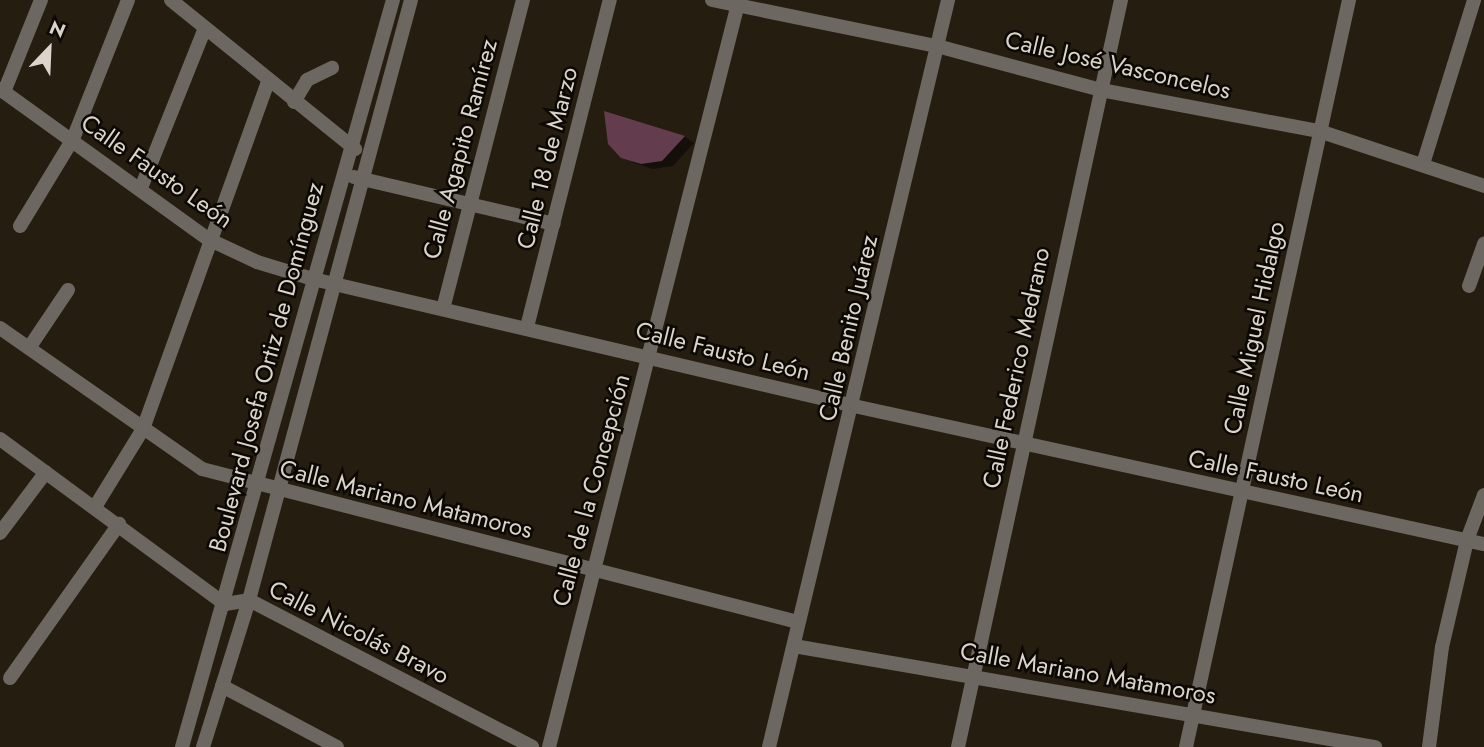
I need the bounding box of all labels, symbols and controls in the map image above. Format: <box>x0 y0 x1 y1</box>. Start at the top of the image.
north arrow <box>14 14 84 84</box>
text: N <box>45 14 70 45</box>
street label: Calle José Vasconcelos <box>1002 25 1234 105</box>
street label: Calle Agapito Ramírez <box>417 36 503 262</box>
street label: Calle 18 de Marzo <box>510 64 584 252</box>
street label: Calle Fausto León <box>76 108 238 234</box>
street label: Boulevard Josefa Ortiz de Domínguez <box>203 179 329 555</box>
street label: Calle Miguel Hidalgo <box>1217 219 1291 437</box>
street label: Calle Benito Juárez <box>813 232 883 424</box>
street label: Calle Federico Medrano <box>976 245 1056 491</box>
street label: Calle Fausto León <box>633 315 813 387</box>
street label: Calle de la Concepción <box>546 371 636 609</box>
street label: Calle Fausto León <box>1186 443 1366 509</box>
street label: Calle Mariano Matamoros <box>277 454 535 544</box>
street label: Calle Nicolás Bravo <box>264 574 454 690</box>
street label: Calle Mariano Matamoros <box>958 636 1218 710</box>

